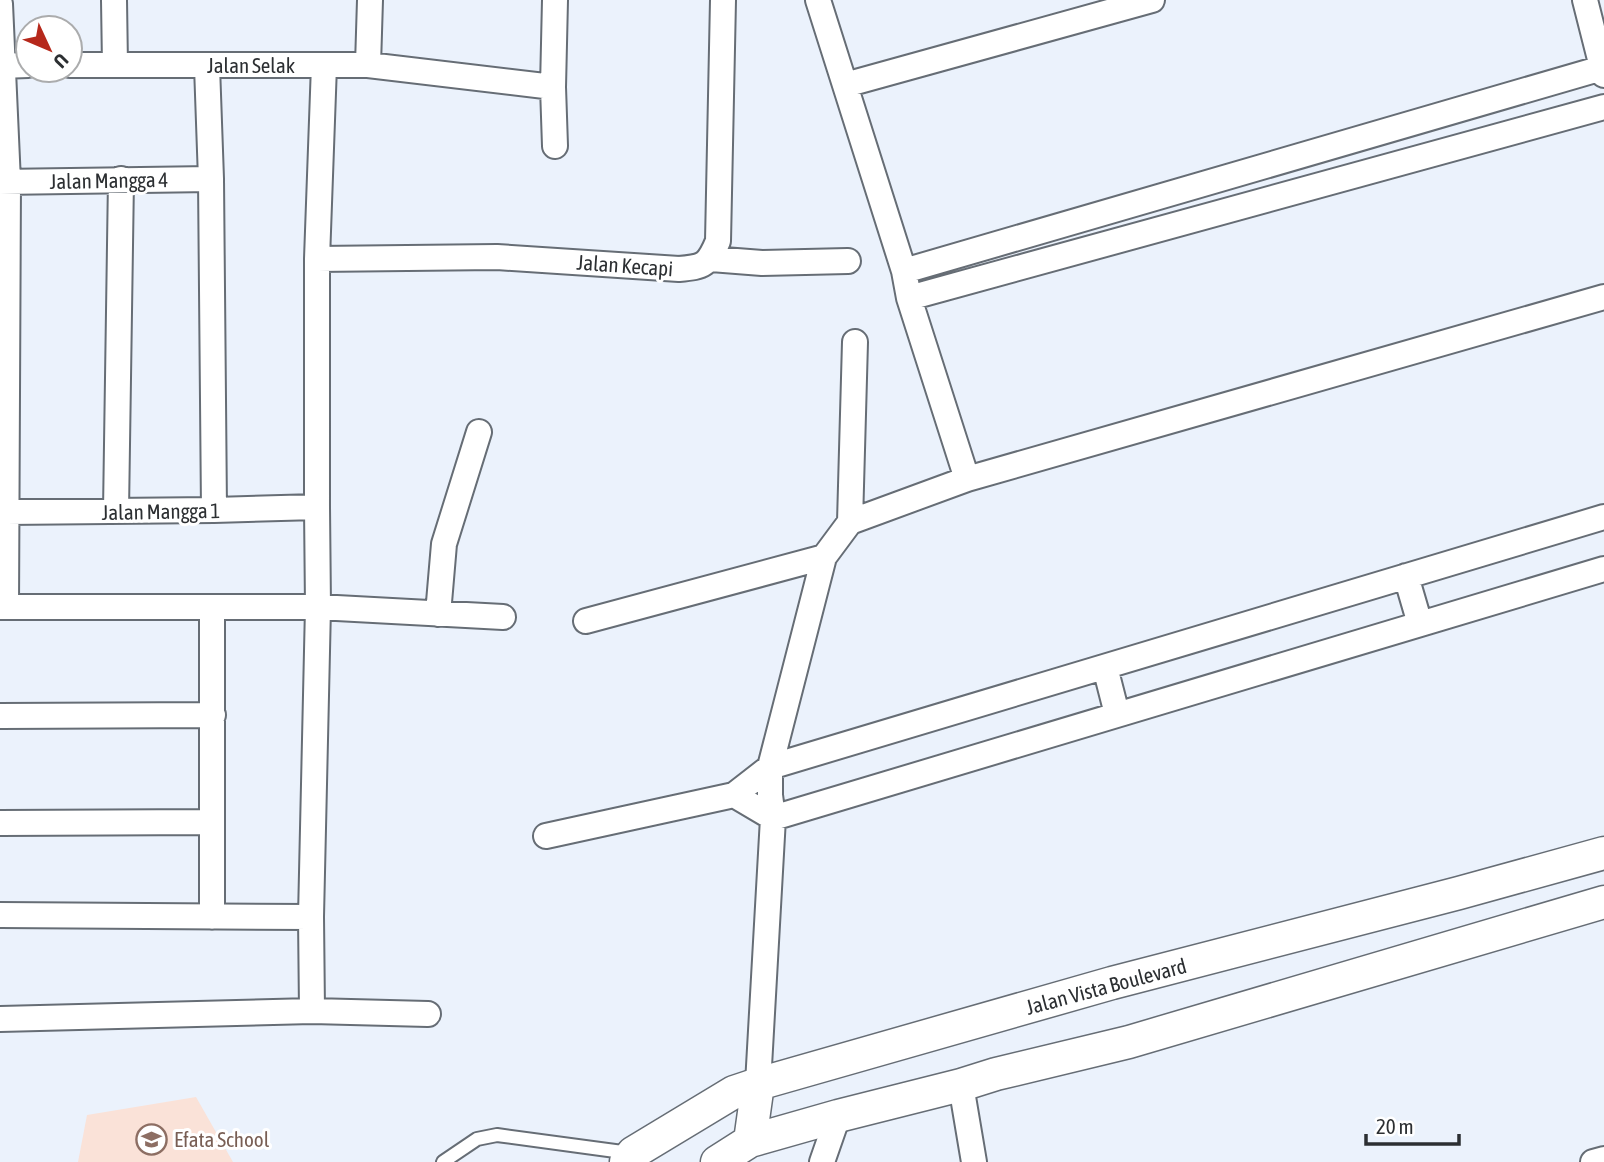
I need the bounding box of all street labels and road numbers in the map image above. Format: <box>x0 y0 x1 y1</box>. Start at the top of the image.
street label: Jalan Selak <box>207 53 295 77</box>
street label: Jalan Mangga 4 <box>49 167 169 193</box>
street label: Jalan Kecapi <box>576 250 674 280</box>
street label: Jalan Mangga 1 <box>101 498 221 524</box>
street label: Jalan Vista Boulevard <box>1023 953 1189 1019</box>

